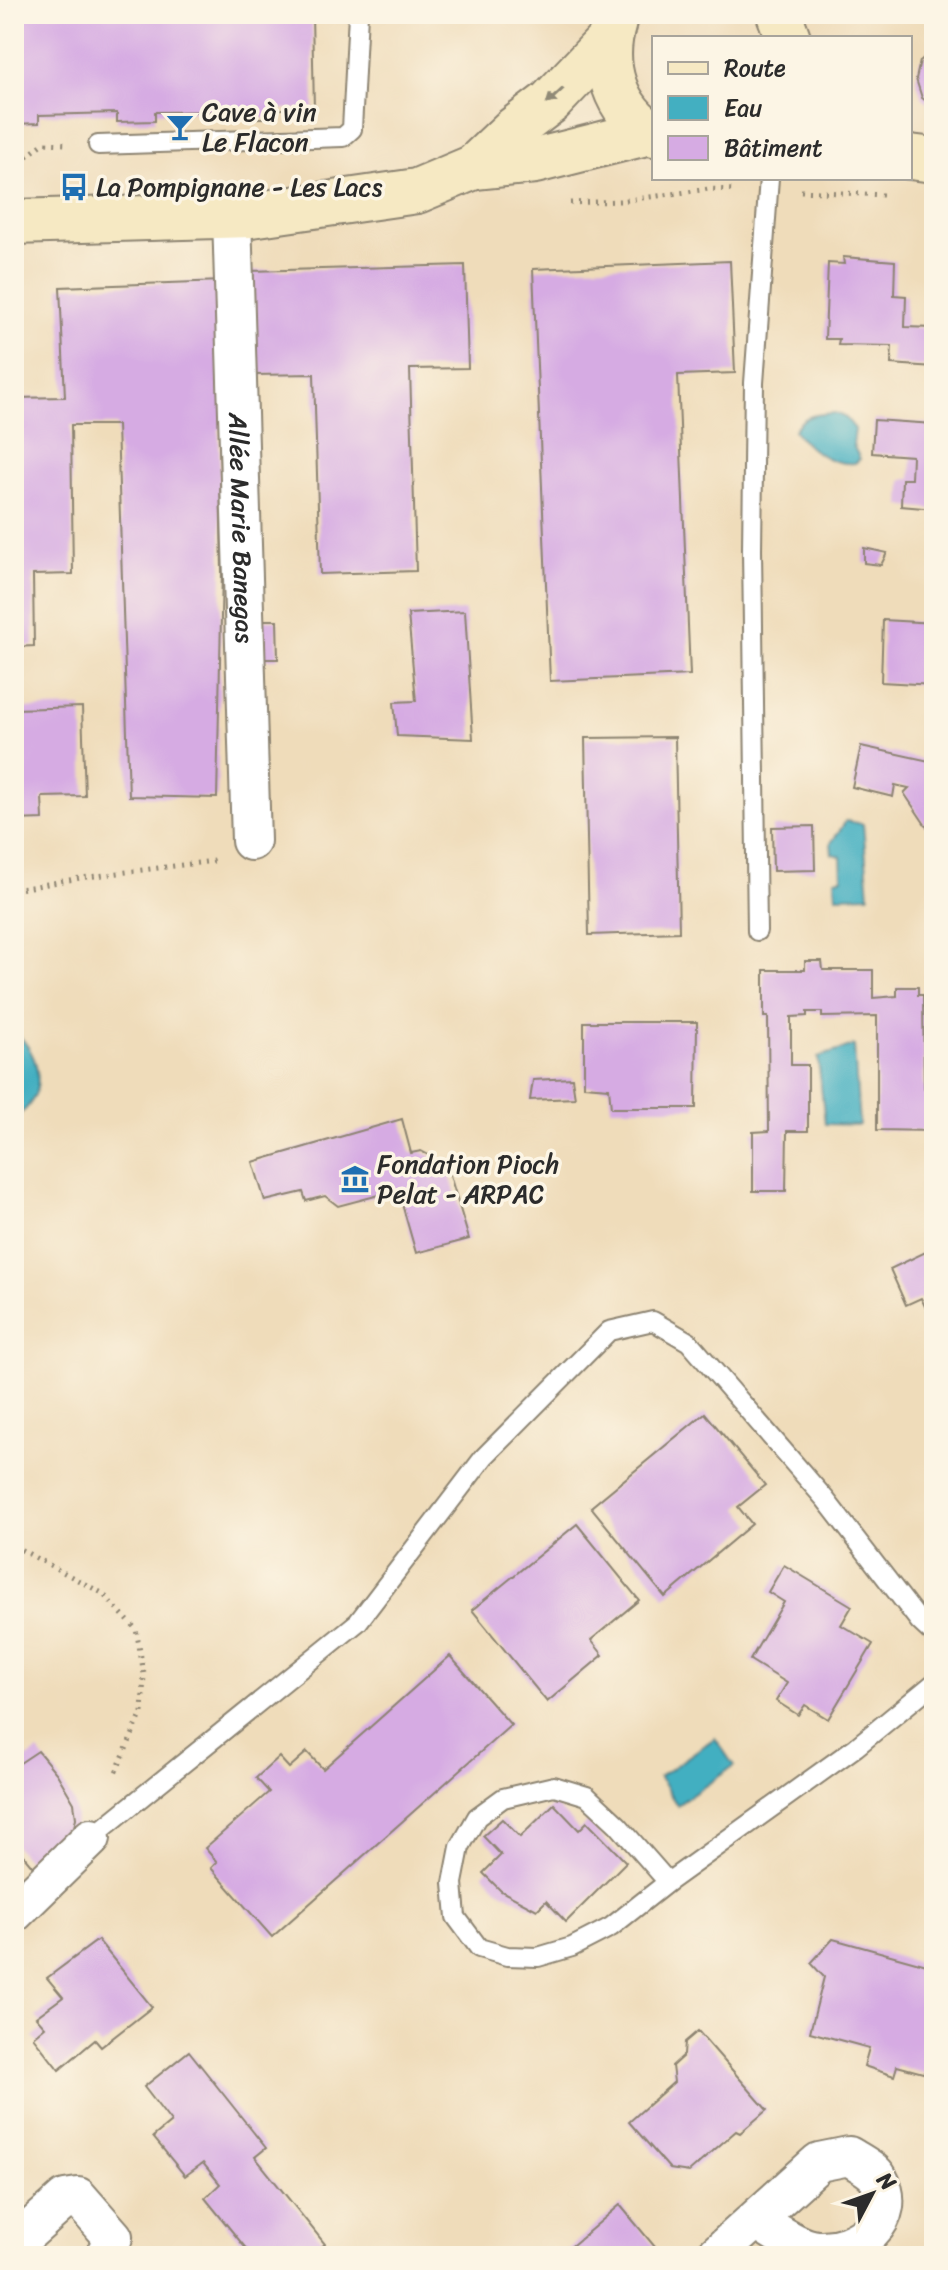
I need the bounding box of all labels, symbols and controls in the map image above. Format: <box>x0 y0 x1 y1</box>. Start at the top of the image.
legend <box>652 36 912 180</box>
text: Route <box>724 47 786 89</box>
one-way arrow <box>546 87 565 105</box>
text: Eau <box>724 87 762 129</box>
place label: Cave à vin Le Flacon <box>202 89 317 165</box>
bar icon: Cave à vin Le Flacon <box>165 112 195 142</box>
text: Bâtiment <box>724 127 823 169</box>
place label: La Pompignane - Les Lacs <box>96 164 383 210</box>
bus stop icon: La Pompignane - Les Lacs <box>59 172 89 202</box>
street label: Allée Marie Banegas <box>215 411 268 644</box>
place label: Fondation Pioch Pelat - ARPAC <box>377 1141 559 1217</box>
museum icon: Fondation Pioch Pelat - ARPAC <box>340 1164 370 1194</box>
north arrow <box>832 2154 912 2234</box>
text: N <box>866 2162 907 2200</box>

